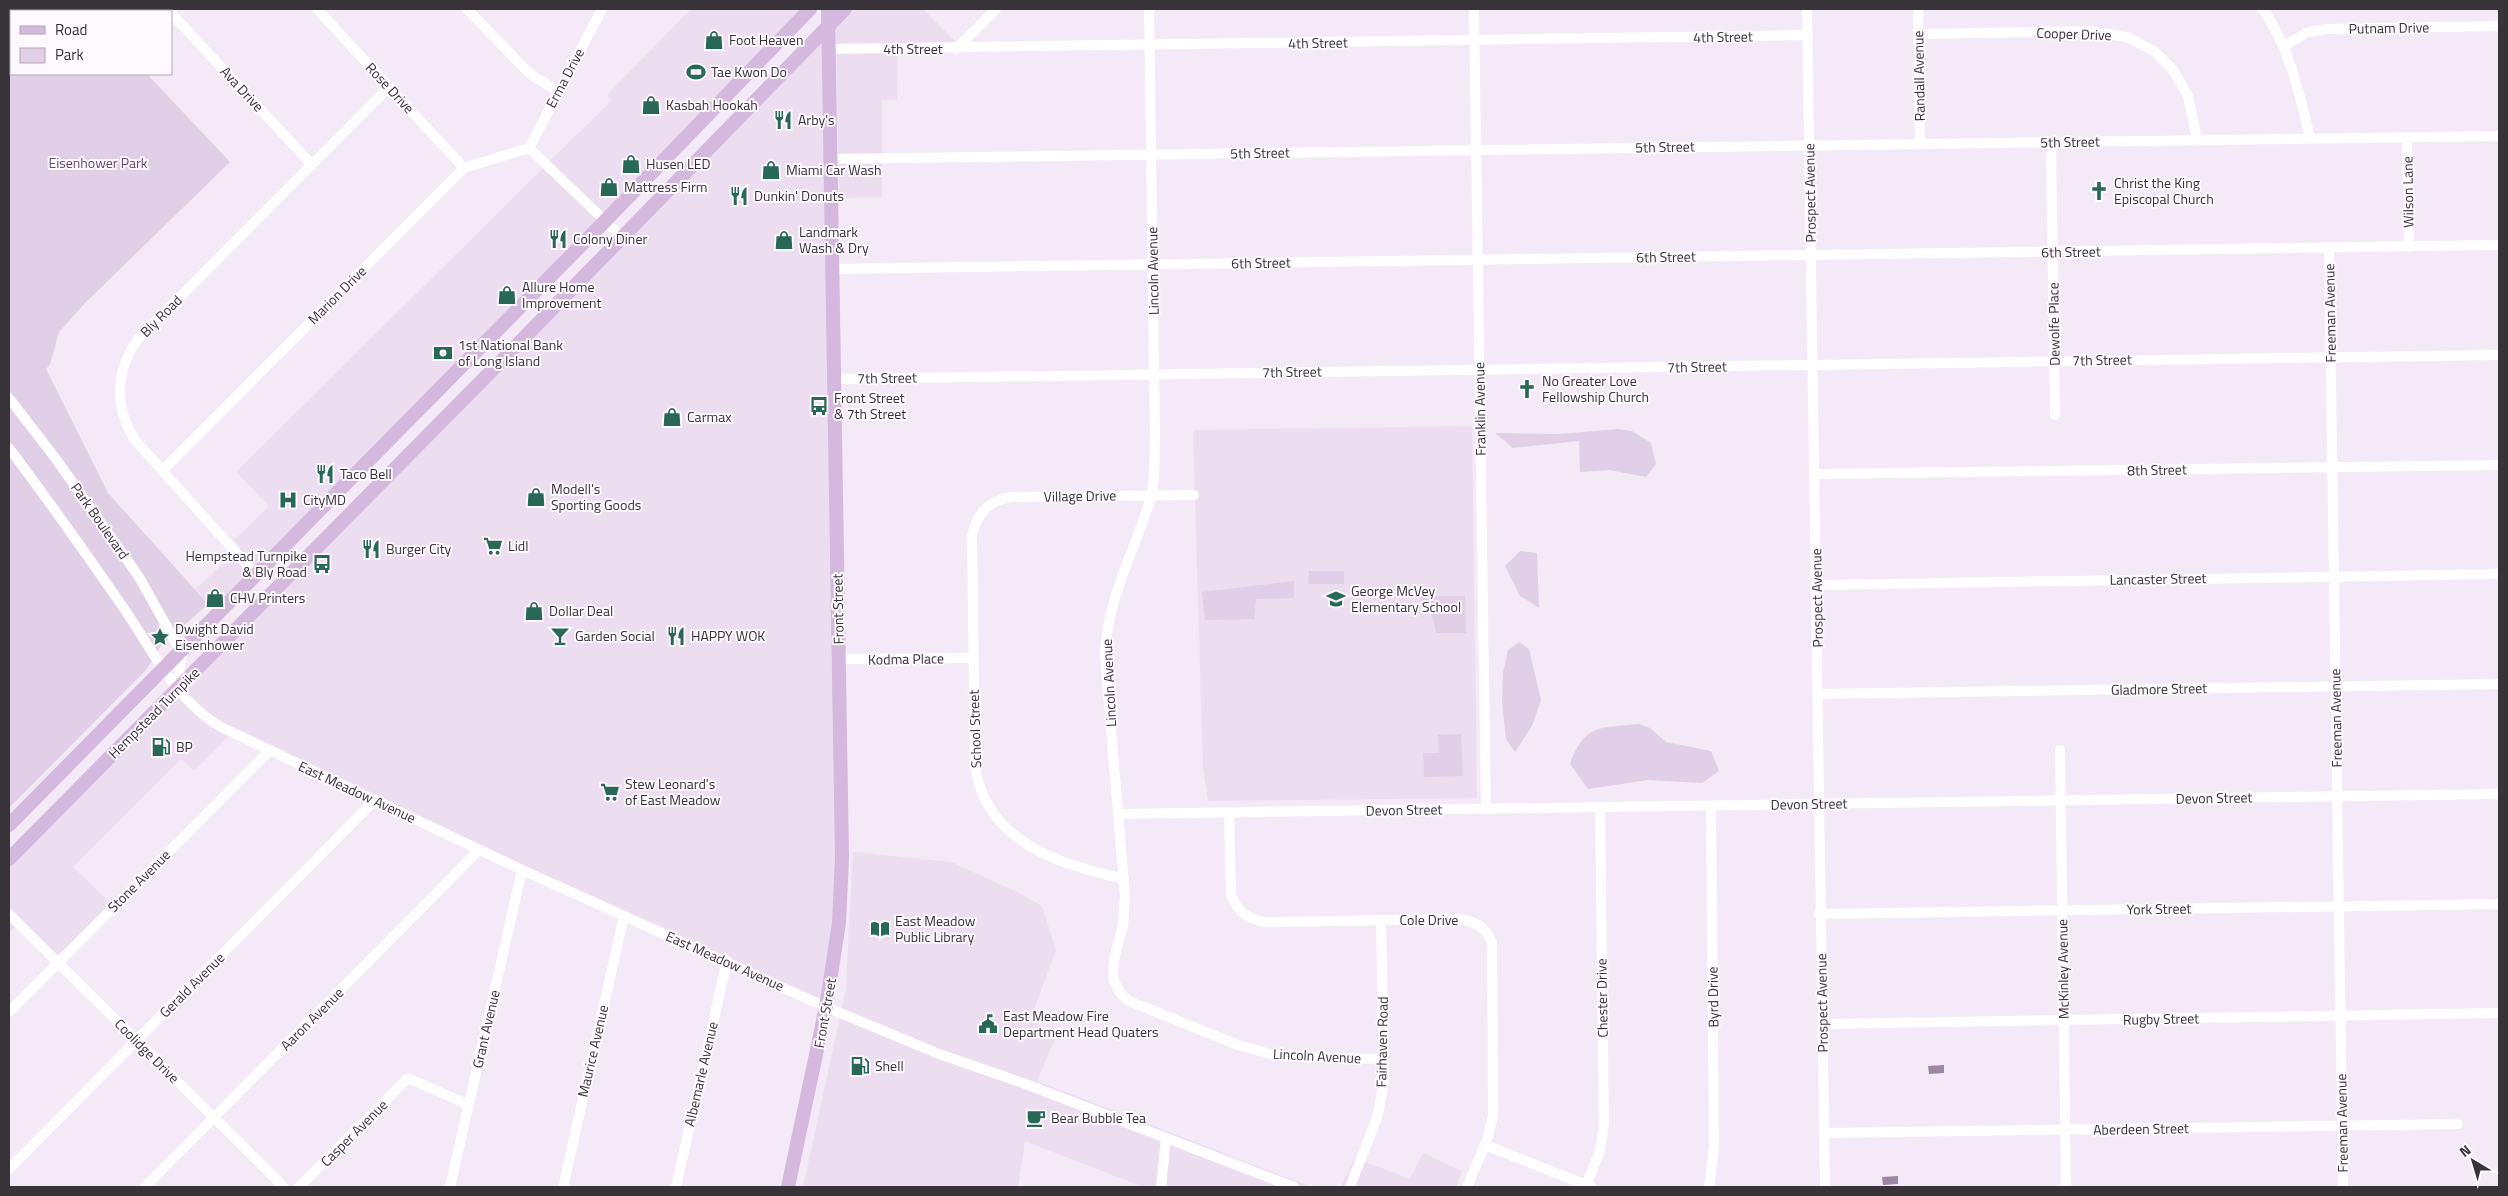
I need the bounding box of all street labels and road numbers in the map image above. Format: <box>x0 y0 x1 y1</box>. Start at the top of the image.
street label: Putnam Drive <box>2349 16 2429 39</box>
street label: Cooper Drive <box>2036 22 2112 45</box>
street label: 4th Street <box>1693 25 1753 48</box>
street label: Randall Avenue <box>1907 30 1930 122</box>
street label: 4th Street <box>1288 31 1348 54</box>
street label: 4th Street <box>883 38 943 59</box>
street label: Erma Drive <box>540 44 589 111</box>
street label: Rose Drive <box>361 57 420 118</box>
street label: Ava Drive <box>216 61 269 116</box>
street label: 5th Street <box>2040 130 2100 153</box>
street label: 5th Street <box>1635 135 1695 158</box>
street label: 5th Street <box>1230 141 1290 164</box>
street label: Prospect Avenue <box>1798 143 1821 243</box>
street label: Wilson Lane <box>2396 156 2419 228</box>
street label: Lincoln Avenue <box>1141 227 1164 315</box>
street label: 6th Street <box>2041 240 2101 263</box>
street label: 6th Street <box>1636 245 1696 268</box>
street label: 6th Street <box>1231 251 1291 274</box>
street label: Marion Drive <box>303 261 371 329</box>
street label: Freeman Avenue <box>2318 263 2341 363</box>
street label: Dewolfe Place <box>2042 282 2065 366</box>
street label: Bly Road <box>135 290 186 341</box>
street label: 7th Street <box>2072 348 2132 371</box>
street label: 7th Street <box>1667 355 1727 378</box>
street label: 7th Street <box>1262 360 1322 383</box>
street label: Franklin Avenue <box>1468 362 1491 456</box>
street label: 7th Street <box>857 366 917 389</box>
street label: 8th Street <box>2127 458 2187 481</box>
street label: Park Boulevard <box>66 478 135 563</box>
street label: Village Drive <box>1043 484 1117 507</box>
street label: Prospect Avenue <box>1805 548 1828 648</box>
street label: Lancaster Street <box>2109 567 2207 590</box>
street label: Front Street <box>826 573 849 645</box>
street label: Lincoln Avenue <box>1096 638 1121 728</box>
street label: Kodma Place <box>868 647 944 670</box>
street label: Hempstead Turnpike <box>103 662 204 763</box>
street label: Freeman Avenue <box>2324 668 2347 768</box>
street label: Gladmore Street <box>2111 677 2207 700</box>
street label: School Street <box>963 689 986 769</box>
street label: East Meadow Avenue <box>295 755 419 828</box>
street label: Devon Street <box>2175 786 2253 809</box>
street label: Devon Street <box>1770 792 1848 815</box>
street label: Devon Street <box>1365 798 1443 821</box>
street label: Stone Avenue <box>103 845 175 917</box>
street label: York Street <box>2126 897 2192 920</box>
street label: Cole Drive <box>1400 909 1458 930</box>
street label: McKinley Avenue <box>2051 919 2074 1019</box>
street label: East Meadow Avenue <box>663 925 788 996</box>
street label: Gerald Avenue <box>154 947 229 1022</box>
street label: Prospect Avenue <box>1810 953 1833 1053</box>
street label: Chester Drive <box>1590 958 1613 1038</box>
street label: Byrd Drive <box>1701 966 1724 1028</box>
street label: Front Street <box>808 976 841 1050</box>
street label: Aaron Avenue <box>275 982 348 1055</box>
street label: Grant Avenue <box>466 988 505 1070</box>
street label: Fairhaven Road <box>1370 996 1393 1088</box>
street label: Maurice Avenue <box>572 1003 613 1099</box>
street label: Rugby Street <box>2123 1007 2199 1030</box>
street label: Coolidge Drive <box>110 1014 184 1088</box>
street label: Albemarle Avenue <box>678 1020 723 1128</box>
street label: Lincoln Avenue <box>1272 1043 1362 1068</box>
street label: Freeman Avenue <box>2330 1073 2353 1173</box>
street label: Casper Avenue <box>315 1094 392 1171</box>
street label: Aberdeen Street <box>2093 1117 2189 1140</box>

